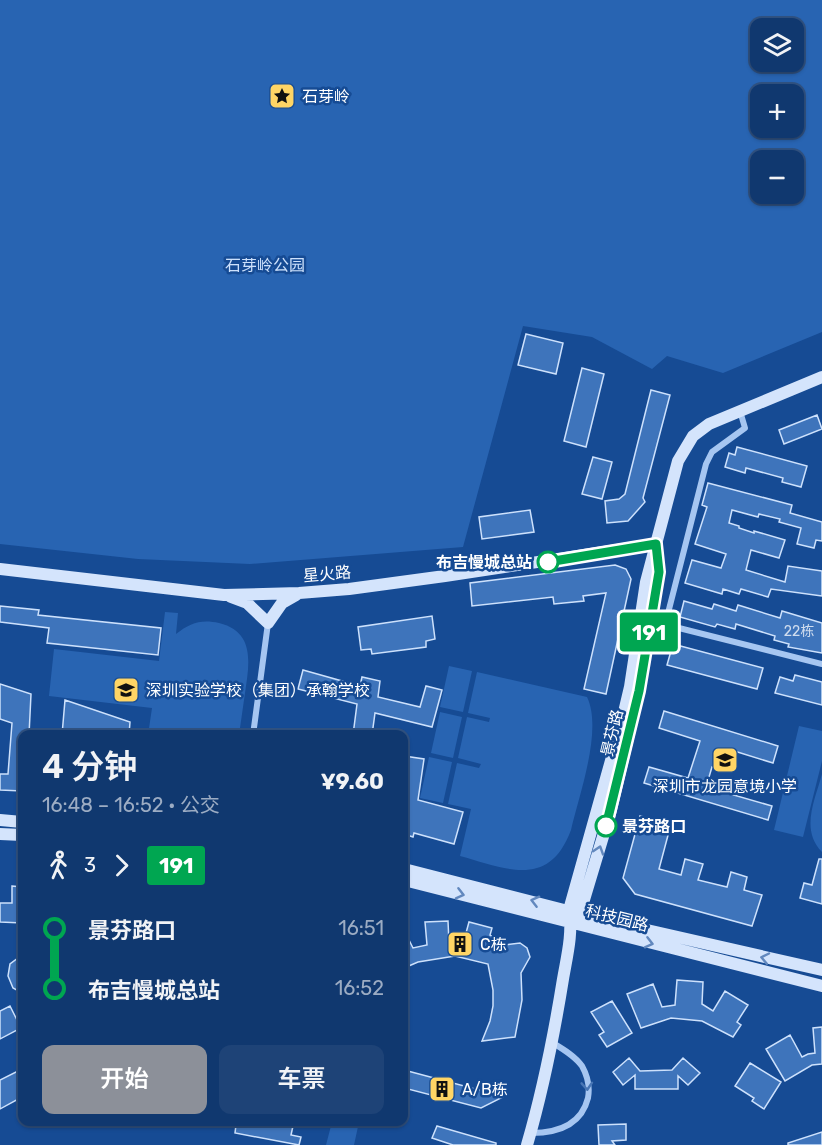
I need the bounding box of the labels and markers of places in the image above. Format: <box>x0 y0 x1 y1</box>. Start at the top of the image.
place icon: 石芽岭 <box>267 81 297 111</box>
place label: 石芽岭 <box>302 87 350 106</box>
marker: 布吉慢城总站 <box>537 551 559 573</box>
place label: 布吉慢城总站 <box>436 553 532 572</box>
school or university icon: 深圳实验学校（集团）承翰学校 <box>111 675 141 705</box>
place label: 深圳实验学校（集团）承翰学校 <box>146 681 370 700</box>
school or university icon: 深圳市龙园意境小学 <box>710 745 740 775</box>
place label: 深圳市龙园意境小学 <box>653 777 797 796</box>
marker: 景芬路口 <box>595 815 617 837</box>
place label: 景芬路口 <box>622 817 686 836</box>
building icon: C栋 <box>445 929 475 959</box>
place label: C栋 <box>480 935 507 954</box>
building icon: A/B栋 <box>427 1074 457 1104</box>
place label: A/B栋 <box>462 1080 508 1099</box>

